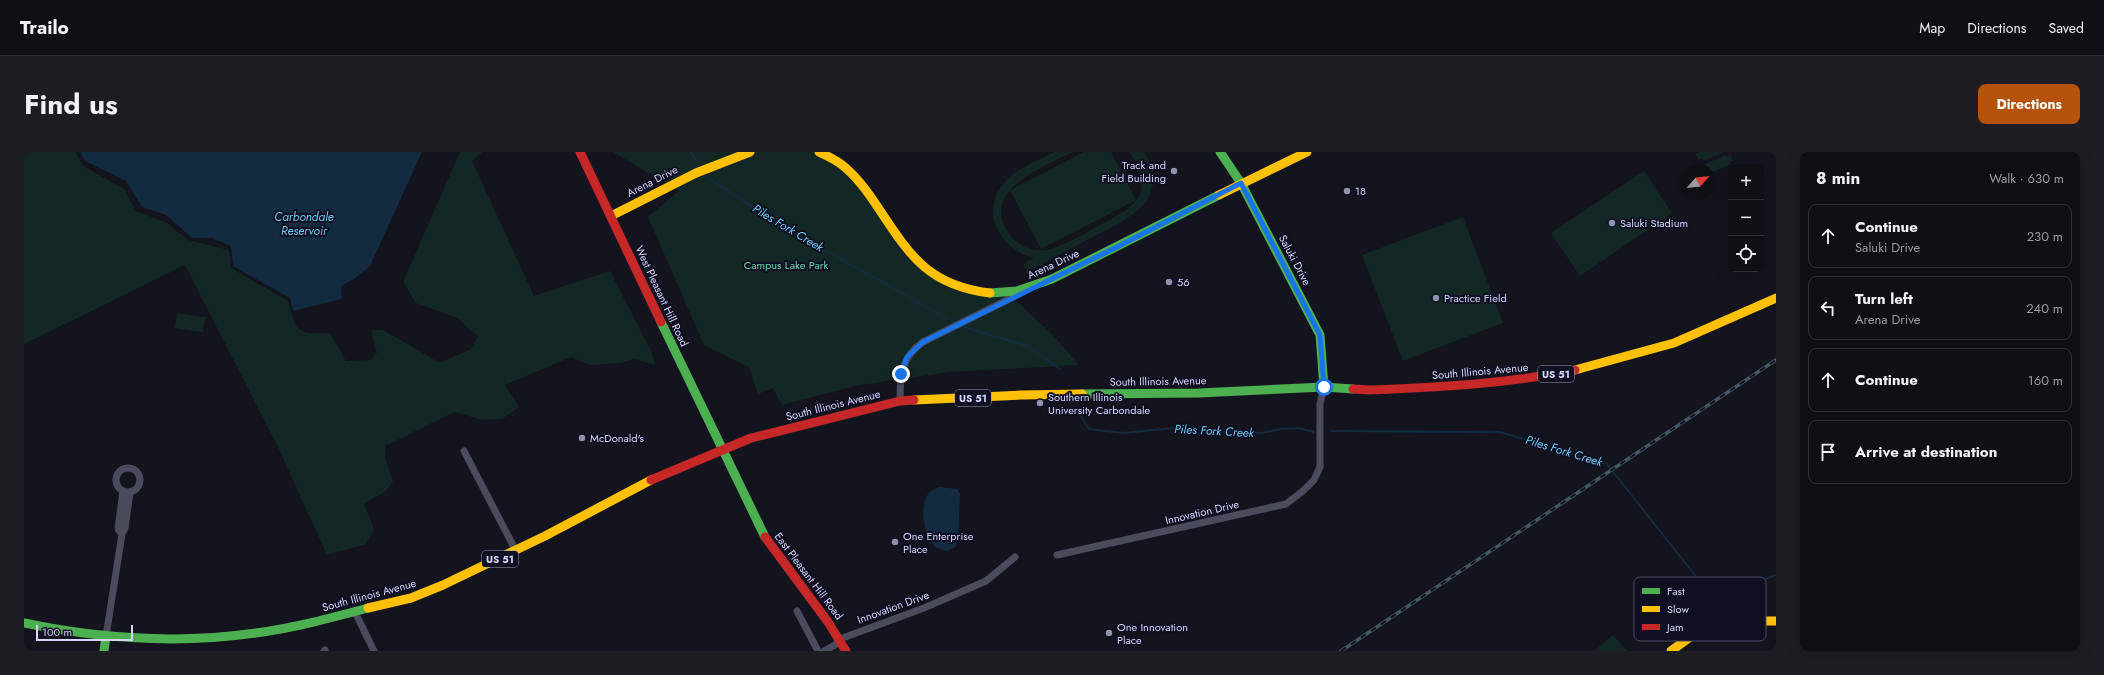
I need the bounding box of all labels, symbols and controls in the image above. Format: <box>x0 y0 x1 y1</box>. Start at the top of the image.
text: Trailo <box>20 14 69 41</box>
text: Map <box>1919 18 1945 38</box>
text: Directions <box>1967 18 2027 38</box>
text: Saved <box>2049 18 2084 38</box>
text: Find us <box>24 84 118 125</box>
button: Directions <box>1978 84 2080 124</box>
place label: Track and Field Building <box>1101 157 1166 186</box>
street label: Arena Drive <box>624 161 681 201</box>
north arrow <box>1680 164 1716 200</box>
map controls <box>1728 164 1764 272</box>
button: + <box>1728 164 1764 200</box>
marker: Track and Field Building <box>1169 166 1179 176</box>
text: 8 min <box>1816 166 1860 190</box>
text: Walk · 630 m <box>1989 169 2064 188</box>
place label: 18 <box>1355 183 1366 199</box>
marker: 18 <box>1342 186 1352 196</box>
water label: Piles Fork Creek <box>749 200 828 257</box>
button: − <box>1728 200 1764 236</box>
water label: Carbondale Reservoir <box>274 208 334 240</box>
place label: Saluki Stadium <box>1620 215 1688 231</box>
text: Continue <box>1855 216 1918 238</box>
marker: Saluki Stadium <box>1607 218 1617 228</box>
icon: ahead <box>1817 225 1839 247</box>
text: 230 m <box>2027 227 2063 246</box>
street label: Saluki Drive <box>1275 232 1315 288</box>
button: locate <box>1728 236 1764 272</box>
text: Saluki Drive <box>1855 238 1920 257</box>
street label: West Pleasant Hill Road <box>632 243 692 349</box>
street label: Arena Drive <box>1025 245 1082 283</box>
park label: Campus Lake Park <box>744 257 828 273</box>
place label: 56 <box>1177 274 1190 290</box>
marker: 56 <box>1164 277 1174 287</box>
text: Turn left <box>1855 288 1913 310</box>
place label: Practice Field <box>1444 290 1507 306</box>
marker: Practice Field <box>1431 293 1441 303</box>
icon: left <box>1817 297 1839 319</box>
text: 240 m <box>2026 299 2063 318</box>
text: Arena Drive <box>1855 310 1920 329</box>
street label: South Illinois Avenue <box>1431 359 1529 383</box>
route end <box>892 365 910 383</box>
road number: US 51 <box>1538 366 1574 382</box>
icon: ahead <box>1817 369 1839 391</box>
text: Continue <box>1855 369 1918 391</box>
text: 160 m <box>2028 371 2063 390</box>
street label: South Illinois Avenue <box>1109 372 1207 390</box>
route start <box>1315 378 1333 396</box>
street label: South Illinois Avenue <box>784 385 882 424</box>
place label: Southern Illinois University Carbondale <box>1048 389 1150 418</box>
road number: US 51 <box>955 390 991 406</box>
marker: Southern Illinois University Carbondale <box>1035 398 1045 408</box>
water label: Piles Fork Creek <box>1174 420 1255 442</box>
place label: McDonald's <box>590 430 645 446</box>
water label: Piles Fork Creek <box>1523 431 1606 472</box>
marker: McDonald's <box>577 433 587 443</box>
icon: arrive <box>1817 441 1839 463</box>
text: Arrive at destination <box>1855 441 1997 463</box>
street label: Innovation Drive <box>1164 496 1241 528</box>
place label: One Enterprise Place <box>903 528 974 557</box>
street label: East Pleasant Hill Road <box>771 529 847 623</box>
marker: One Enterprise Place <box>890 537 900 547</box>
road number: US 51 <box>482 551 518 567</box>
street label: South Illinois Avenue <box>320 575 418 615</box>
legend <box>1634 577 1766 641</box>
text: Fast <box>1667 583 1685 599</box>
street label: Innovation Drive <box>855 587 931 627</box>
text: Slow <box>1667 601 1689 617</box>
place label: One Innovation Place <box>1117 619 1188 648</box>
text: Jam <box>1665 619 1684 635</box>
scale bar <box>36 623 133 642</box>
text: 100 m <box>42 624 72 640</box>
marker: One Innovation Place <box>1104 628 1114 638</box>

